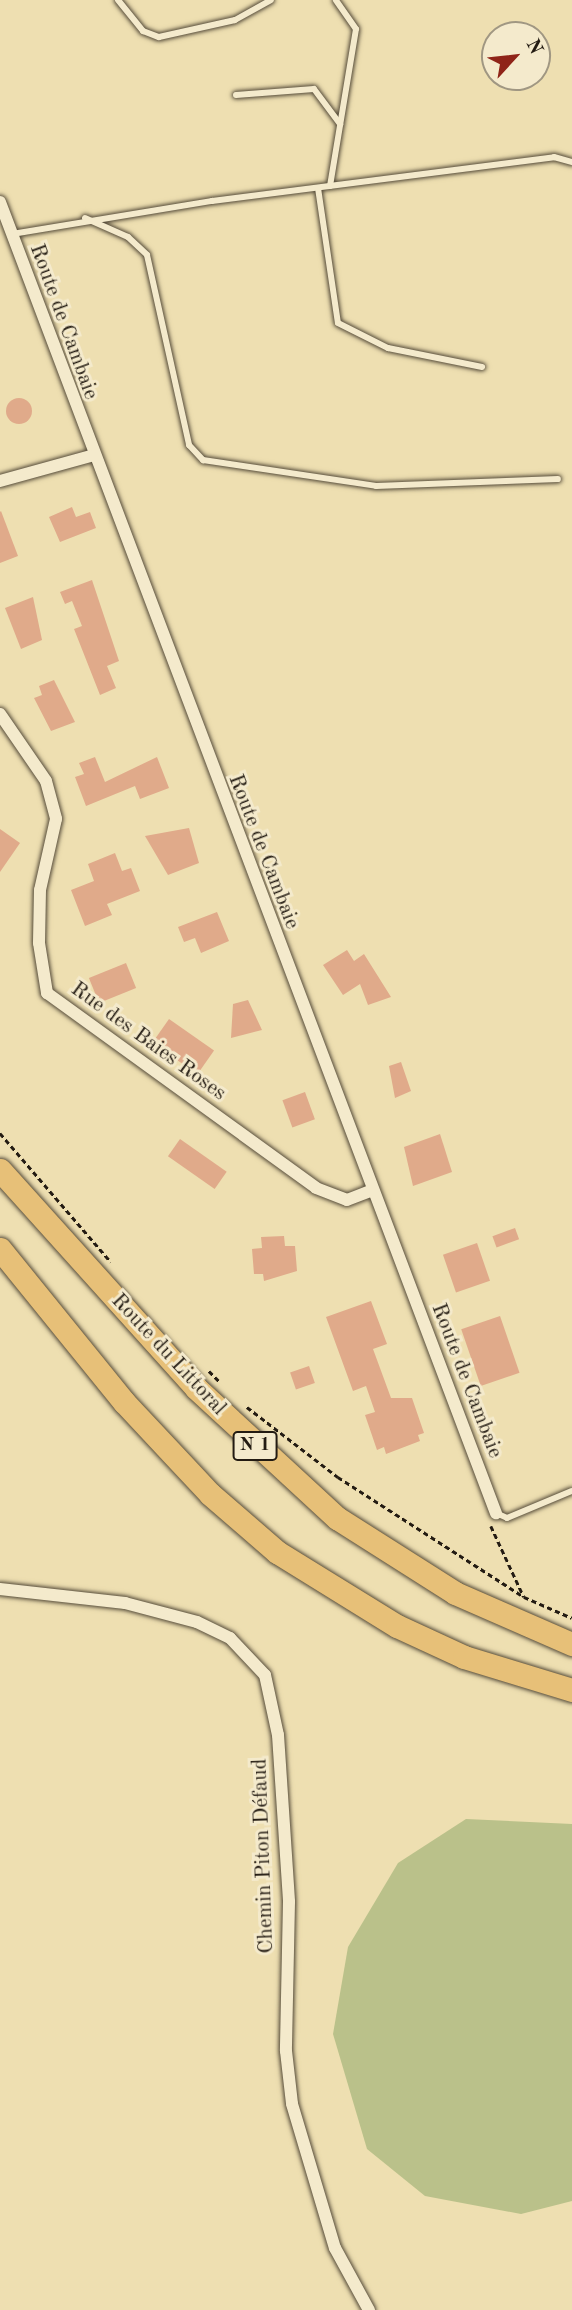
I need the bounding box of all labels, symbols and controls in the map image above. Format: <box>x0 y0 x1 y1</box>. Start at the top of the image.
north arrow <box>481 21 551 91</box>
text: N <box>522 36 545 58</box>
street label: Route de Cambaie <box>23 241 103 403</box>
street label: Route de Cambaie <box>222 771 304 933</box>
street label: Rue des Baies Roses <box>65 977 231 1107</box>
street label: Route du Littoral <box>105 1289 231 1421</box>
street label: Route de Cambaie <box>425 1300 507 1462</box>
road number: N 1 <box>232 1430 278 1462</box>
street label: Chemin Piton Défaud <box>248 1758 280 1954</box>

